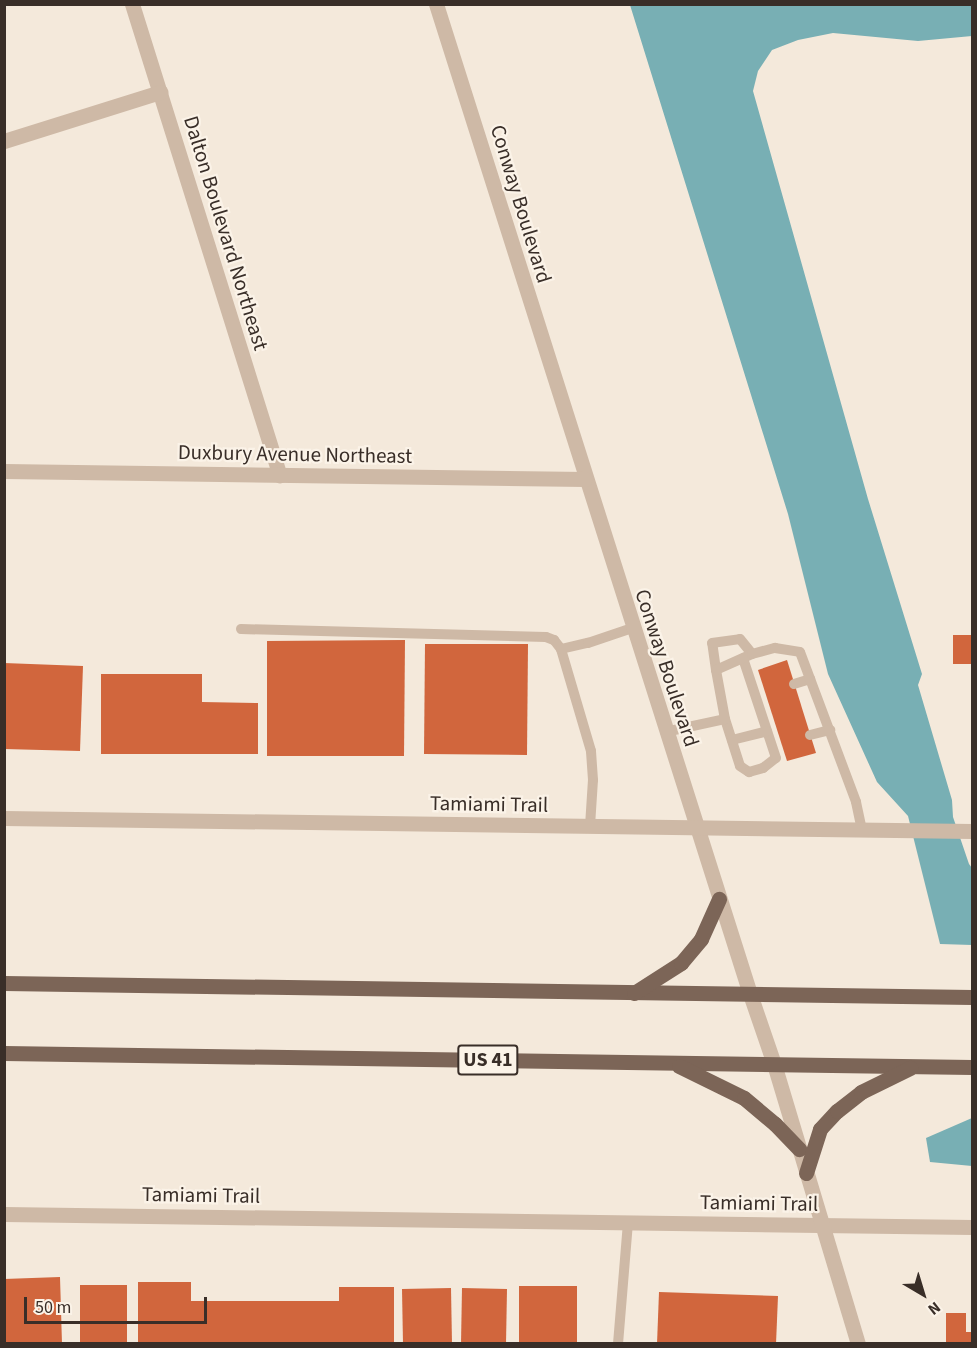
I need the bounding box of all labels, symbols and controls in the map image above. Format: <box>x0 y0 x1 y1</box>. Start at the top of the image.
street label: Dalton Boulevard Northeast <box>178 113 274 353</box>
street label: Conway Boulevard <box>485 122 557 286</box>
street label: Duxbury Avenue Northeast <box>178 439 412 469</box>
street label: Conway Boulevard <box>630 586 704 750</box>
street label: Tamiami Trail <box>430 790 548 818</box>
road number: US 41 <box>456 1043 520 1077</box>
street label: Tamiami Trail <box>142 1181 260 1209</box>
street label: Tamiami Trail <box>700 1189 818 1217</box>
north arrow <box>893 1264 953 1324</box>
scale bar <box>27 1285 210 1323</box>
text: 50 m <box>35 1295 71 1320</box>
text: N <box>923 1296 945 1320</box>

